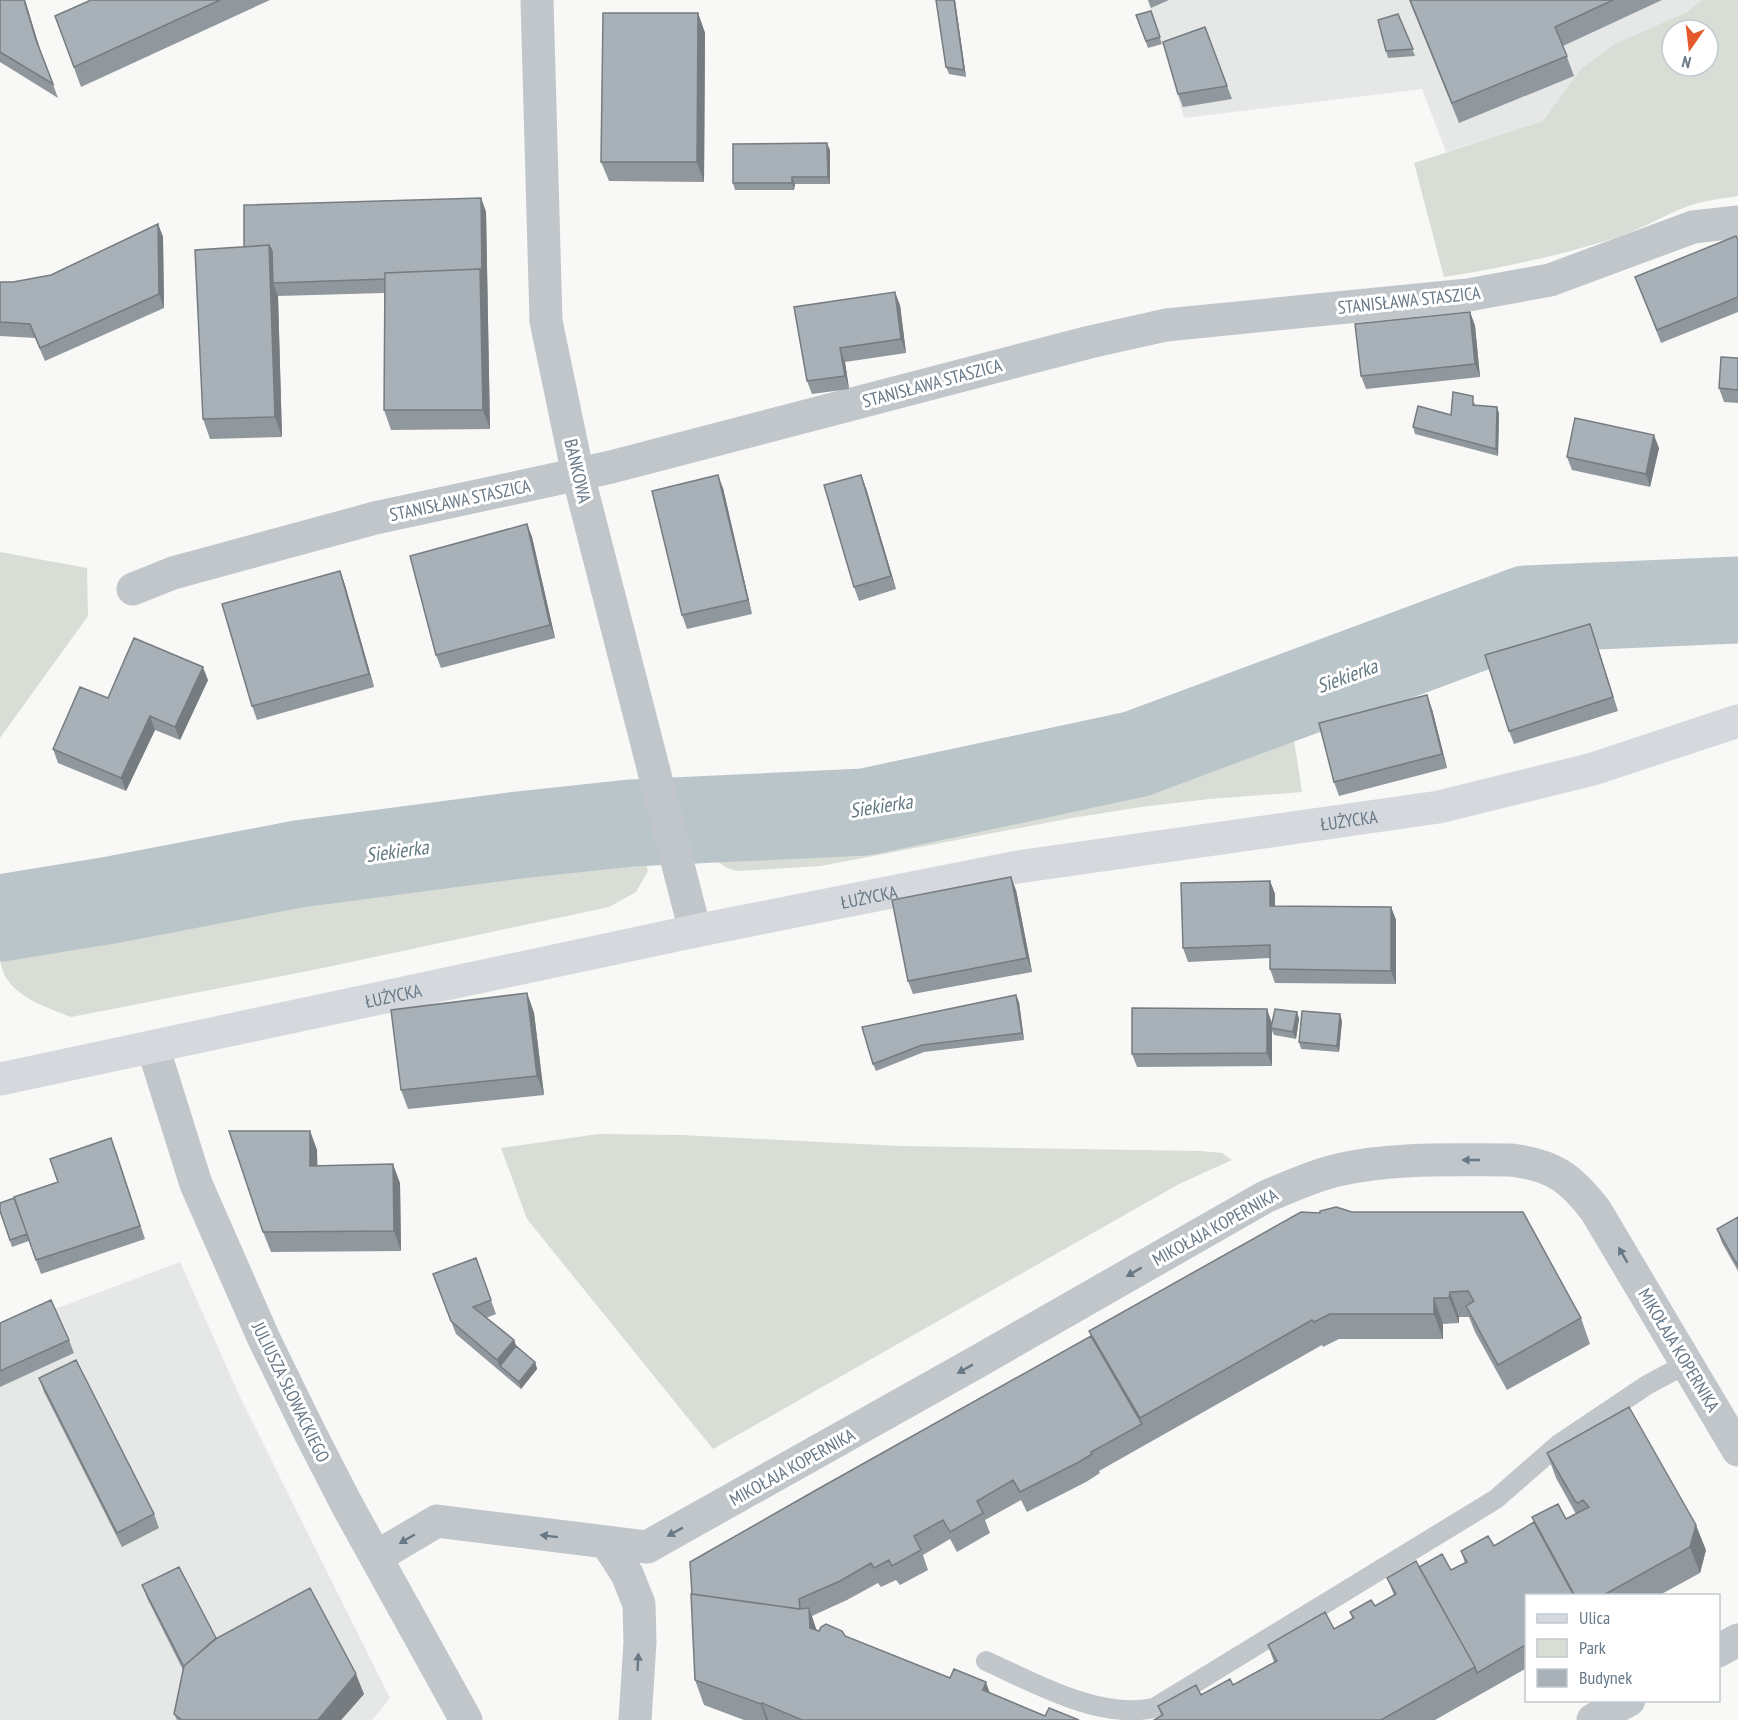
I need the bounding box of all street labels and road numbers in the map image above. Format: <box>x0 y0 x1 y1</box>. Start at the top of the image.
street label: STANISŁAWA STASZICA <box>1337 281 1482 319</box>
street label: STANISŁAWA STASZICA <box>860 353 1005 413</box>
street label: BANKOWA <box>559 437 597 506</box>
street label: STANISŁAWA STASZICA <box>388 474 533 526</box>
street label: ŁUŻYCKA <box>1319 804 1379 835</box>
street label: ŁUŻYCKA <box>839 880 900 913</box>
street label: ŁUŻYCKA <box>363 978 424 1012</box>
street label: MIKOŁAJA KOPERNIKA <box>1148 1183 1282 1271</box>
street label: MIKOŁAJA KOPERNIKA <box>1633 1284 1725 1416</box>
street label: JULIUSZA SŁOWACKIEGO <box>247 1317 335 1466</box>
street label: MIKOŁAJA KOPERNIKA <box>725 1423 859 1511</box>

